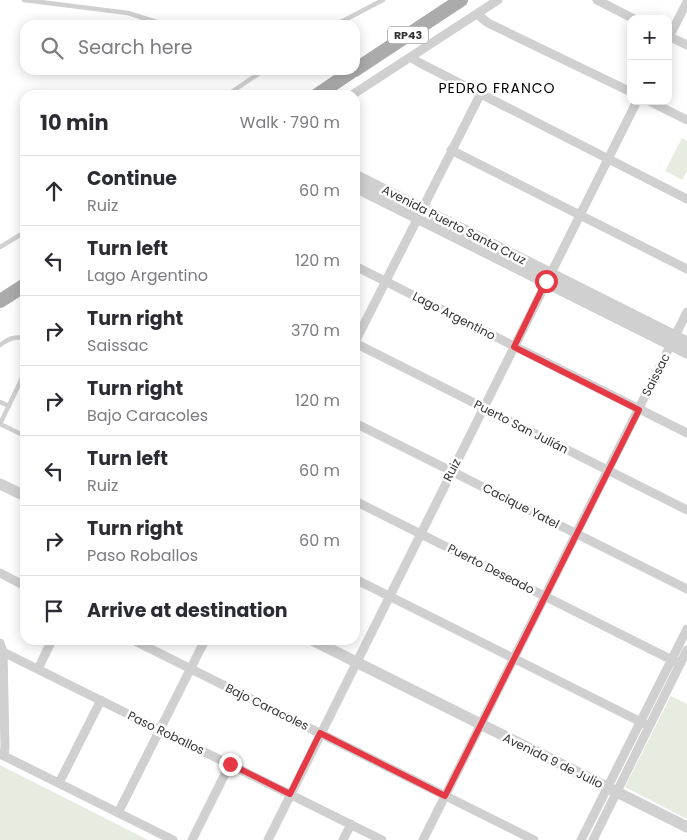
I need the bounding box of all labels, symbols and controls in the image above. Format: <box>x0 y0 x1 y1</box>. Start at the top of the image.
map controls <box>627 15 672 105</box>
button: + <box>627 15 672 60</box>
search box <box>20 20 360 75</box>
road number: RP43 <box>388 26 428 44</box>
icon: search <box>38 34 66 62</box>
text: Search here <box>78 34 192 61</box>
button: − <box>627 60 672 105</box>
district label: PEDRO FRANCO <box>438 78 556 98</box>
text: 10 min <box>40 108 109 137</box>
text: Walk · 790 m <box>240 111 340 134</box>
text: Continue <box>87 165 177 192</box>
icon: ahead <box>40 177 68 205</box>
text: 60 m <box>299 179 340 202</box>
street label: Avenida Puerto Santa Cruz <box>379 181 529 268</box>
text: Ruiz <box>87 194 118 217</box>
text: Turn left <box>87 235 168 262</box>
icon: left <box>40 247 68 275</box>
text: 120 m <box>295 249 340 272</box>
text: Lago Argentino <box>87 264 208 287</box>
route start <box>535 270 558 293</box>
street label: Lago Argentino <box>410 287 499 344</box>
text: Turn right <box>87 305 183 332</box>
icon: right <box>40 317 68 345</box>
text: 370 m <box>291 319 340 342</box>
text: Saissac <box>87 334 148 357</box>
street label: Saissac <box>638 350 674 399</box>
text: Turn right <box>87 375 183 402</box>
icon: right <box>40 387 68 415</box>
text: 120 m <box>295 389 340 412</box>
street label: Puerto San Julián <box>471 395 571 458</box>
text: Bajo Caracoles <box>87 404 208 427</box>
text: Turn left <box>87 445 168 472</box>
street label: Ruiz <box>439 455 464 484</box>
icon: left <box>40 457 68 485</box>
text: 60 m <box>299 459 340 482</box>
text: Ruiz <box>87 474 118 497</box>
street label: Cacique Yatel <box>480 479 563 532</box>
text: Turn right <box>87 515 183 542</box>
icon: right <box>40 527 68 555</box>
text: 60 m <box>299 529 340 552</box>
street label: Puerto Deseado <box>445 539 538 598</box>
text: Paso Roballos <box>87 544 198 567</box>
icon: arrive <box>40 597 68 625</box>
text: Arrive at destination <box>87 597 288 624</box>
street label: Bajo Caracoles <box>223 679 312 734</box>
street label: Paso Roballos <box>125 707 207 758</box>
street label: Avenida 9 de Julio <box>500 729 606 792</box>
route end <box>219 753 242 776</box>

